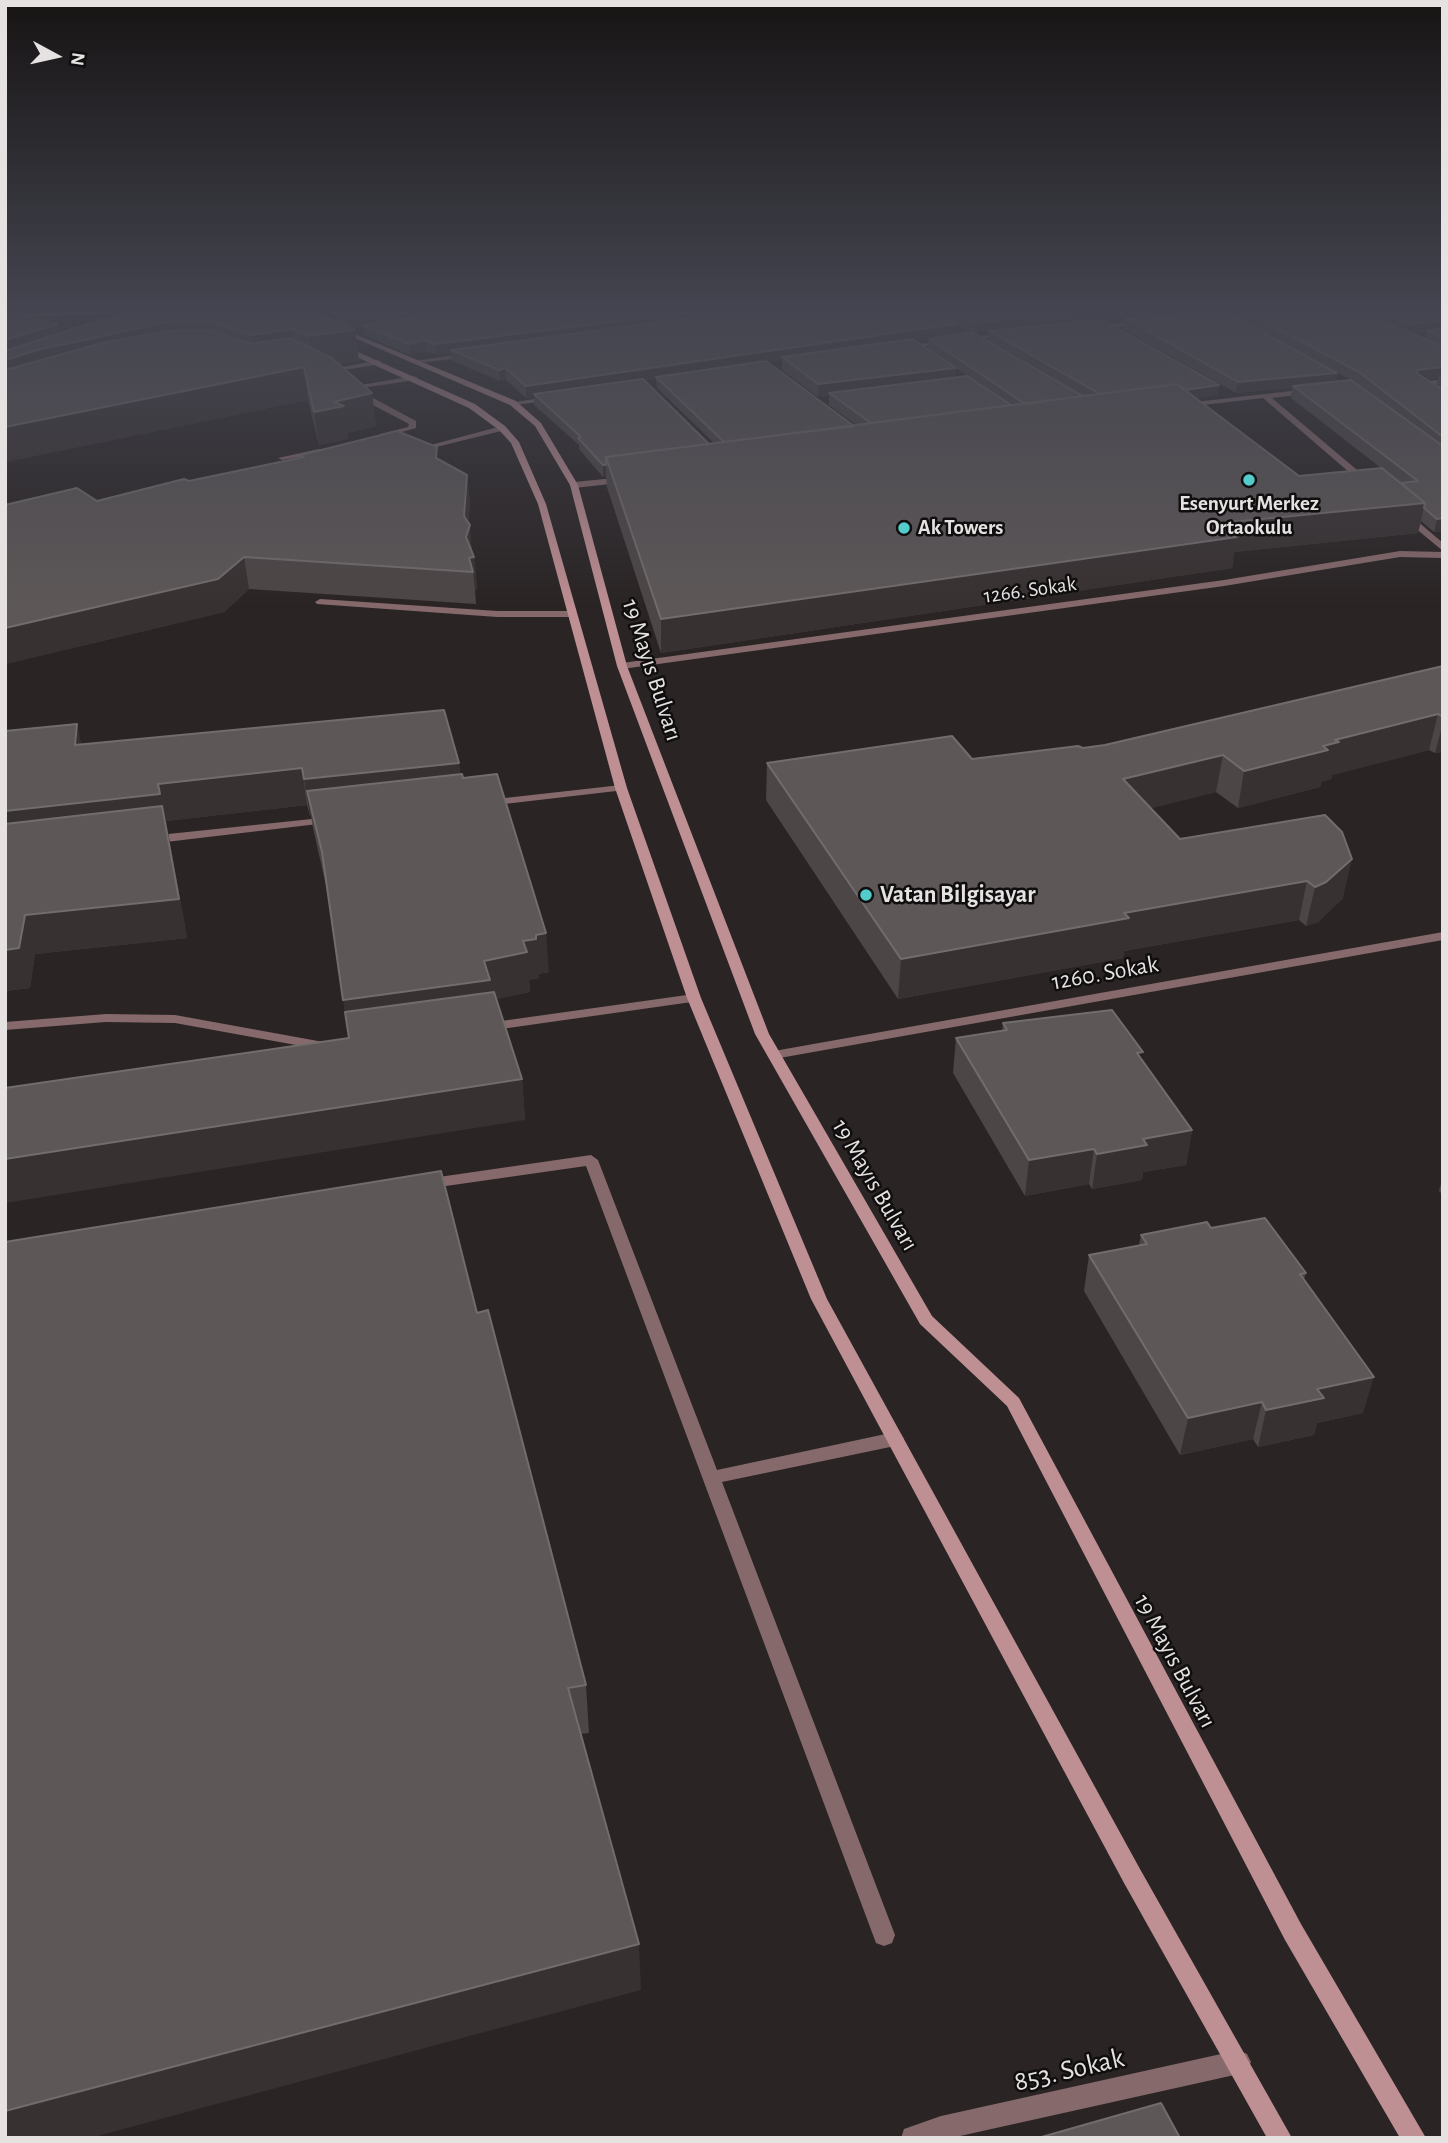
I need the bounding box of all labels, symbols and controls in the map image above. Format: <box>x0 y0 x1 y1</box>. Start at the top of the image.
north arrow <box>21 21 91 91</box>
text: N <box>67 51 88 67</box>
marker: Esenyurt Merkez Ortaokulu <box>1241 472 1257 488</box>
place label: Esenyurt Merkez Ortaokulu <box>1179 491 1319 541</box>
place label: Ak Towers <box>918 515 1003 541</box>
marker: Ak Towers <box>896 520 912 536</box>
street label: 1266. Sokak <box>982 571 1078 609</box>
street label: 19 Mayıs Bulvarı <box>616 596 688 744</box>
place label: Vatan Bilgisayar <box>880 881 1036 909</box>
marker: Vatan Bilgisayar <box>858 887 874 903</box>
street label: 1260. Sokak <box>1049 949 1161 997</box>
street label: 19 Mayıs Bulvarı <box>826 1114 924 1256</box>
street label: 19 Mayıs Bulvarı <box>1128 1589 1222 1733</box>
street label: 853. Sokak <box>1011 2041 1127 2099</box>

